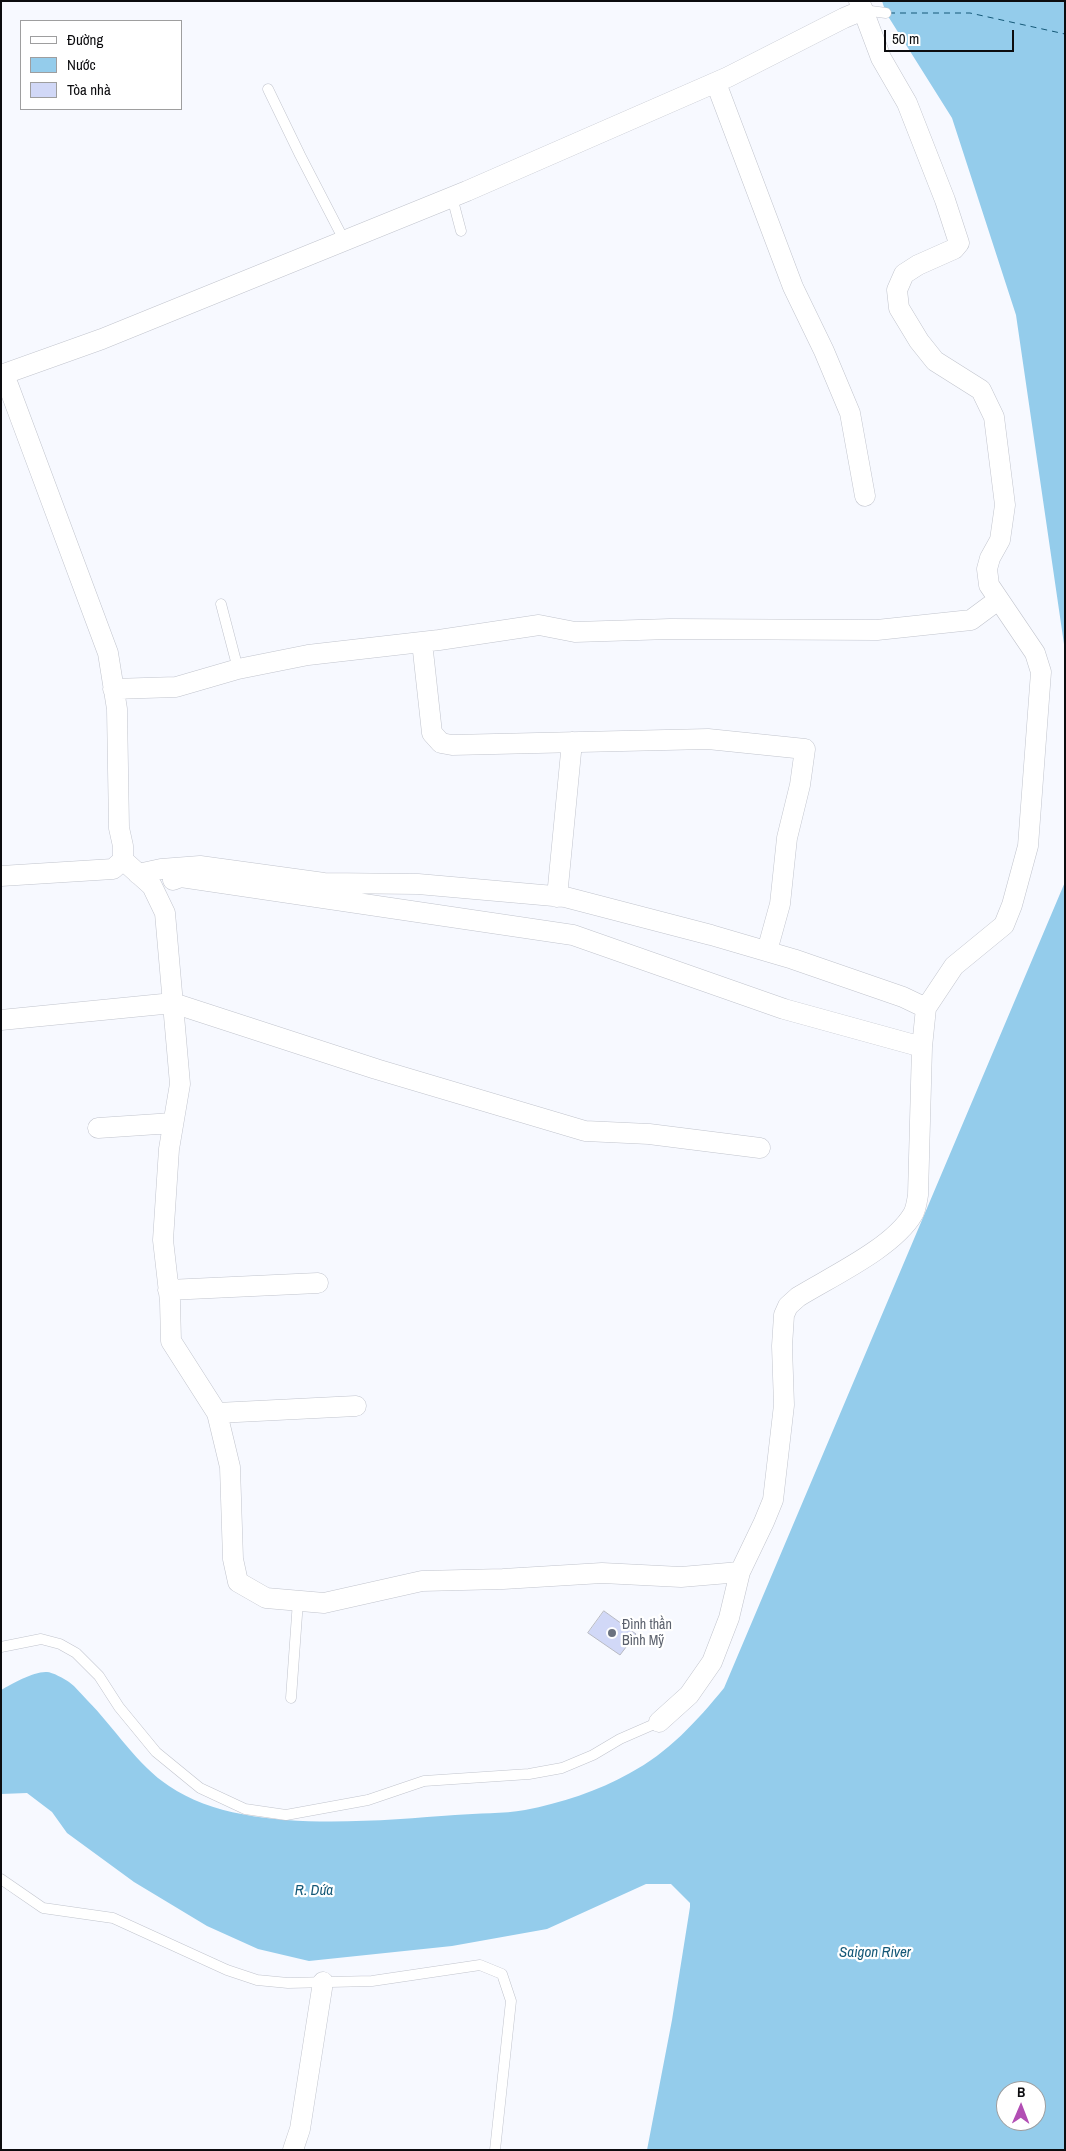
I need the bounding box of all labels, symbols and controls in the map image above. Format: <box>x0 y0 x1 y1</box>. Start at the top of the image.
legend <box>20 20 182 110</box>
scale bar <box>886 20 1016 52</box>
text: 50 m <box>892 28 919 49</box>
text: Đường <box>67 29 103 50</box>
text: Nước <box>67 54 96 75</box>
text: Tòa nhà <box>67 79 111 100</box>
place label: Đình thần Bình Mỹ <box>622 1617 672 1650</box>
marker: Đình thần Bình Mỹ <box>606 1627 618 1639</box>
water label: R. Dứa <box>295 1882 333 1900</box>
water label: Saigon River <box>839 1944 911 1962</box>
north arrow <box>996 2081 1046 2131</box>
text: B <box>1017 2083 1026 2101</box>

